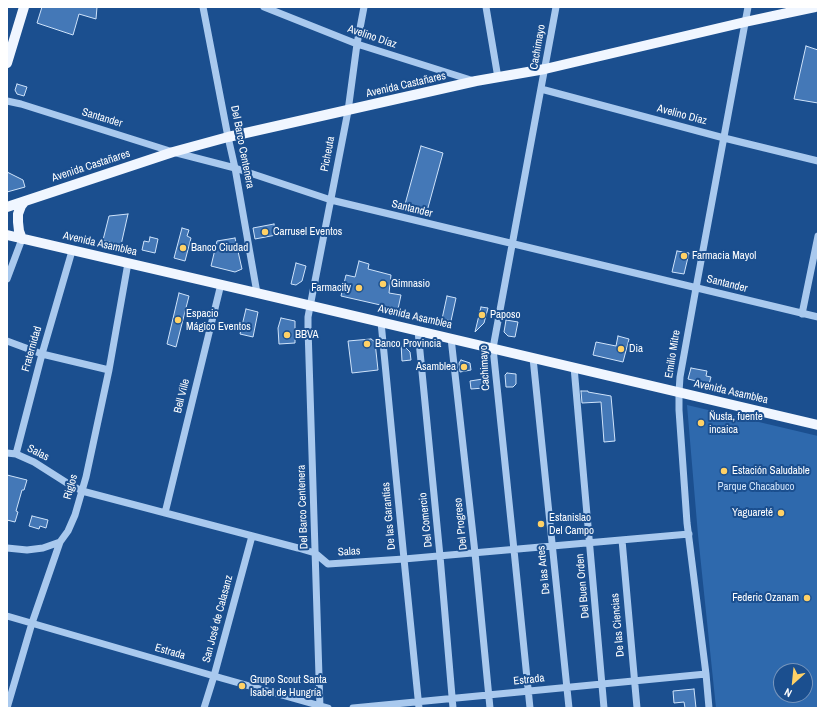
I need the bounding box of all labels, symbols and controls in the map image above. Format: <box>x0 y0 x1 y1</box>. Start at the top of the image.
street label: Avelino Díaz <box>346 22 398 52</box>
street label: Cachimayo <box>528 23 548 71</box>
street label: Avenida Castañares <box>365 69 447 101</box>
street label: Avelino Díaz <box>656 102 708 128</box>
street label: Del Barco Centenera <box>227 104 257 190</box>
street label: Santander <box>80 106 124 130</box>
street label: Picheuta <box>318 135 338 173</box>
street label: Avenida Castañares <box>50 147 132 185</box>
street label: Santander <box>390 198 434 220</box>
place label: Carrusel Eventos <box>273 225 342 239</box>
marker: Carrusel Eventos <box>260 227 270 237</box>
street label: Avenida Asamblea <box>62 229 138 259</box>
place label: Banco Ciudad <box>191 241 248 255</box>
marker: Banco Ciudad <box>178 243 188 253</box>
place label: Farmacia Mayol <box>692 249 756 263</box>
marker: Farmacia Mayol <box>679 251 689 261</box>
street label: Santander <box>705 273 749 295</box>
place label: Gimnasio <box>391 277 430 291</box>
marker: Gimnasio <box>378 279 388 289</box>
place label: Farmacity <box>311 281 351 295</box>
marker: Farmacity <box>354 283 364 293</box>
street label: Avenida Asamblea <box>377 302 453 332</box>
place label: Espacio Mágico Eventos <box>186 307 251 333</box>
place label: Paposo <box>490 308 521 322</box>
marker: Paposo <box>477 310 487 320</box>
marker: Espacio Mágico Eventos <box>173 315 183 325</box>
street label: Fraternidad <box>19 325 45 373</box>
place label: BBVA <box>295 328 318 342</box>
street label: Emilio Mitre <box>663 329 683 379</box>
marker: BBVA <box>282 330 292 340</box>
place label: Banco Provincia <box>375 337 441 351</box>
marker: Banco Provincia <box>362 339 372 349</box>
place label: Dia <box>629 342 643 356</box>
marker: Dia <box>616 344 626 354</box>
street label: Cachimayo <box>477 345 493 391</box>
place label: Asamblea <box>416 360 456 374</box>
marker: Asamblea <box>459 362 469 372</box>
street label: Bell Ville <box>171 377 193 415</box>
street label: Avenida Asamblea <box>693 377 769 407</box>
place label: Ñusta, fuente incaica <box>709 410 763 436</box>
marker: Ñusta, fuente incaica <box>696 418 706 428</box>
street label: Salas <box>25 442 51 464</box>
place label: Estación Saludable <box>732 464 810 478</box>
street label: Del Barco Centenera <box>295 465 311 549</box>
marker: Estación Saludable <box>719 466 729 476</box>
street label: Riglos <box>61 473 81 501</box>
park label: Parque Chacabuco <box>717 480 795 494</box>
street label: De las Garantías <box>379 482 399 550</box>
street label: Del Comercio <box>417 492 435 548</box>
street label: Del Progreso <box>452 497 470 551</box>
place label: Yaguareté <box>732 506 773 520</box>
marker: Yaguareté <box>776 508 786 518</box>
place label: Estanislao Del Campo <box>549 511 594 537</box>
marker: Estanislao Del Campo <box>536 519 546 529</box>
street label: Salas <box>337 545 361 559</box>
street label: De las Artes <box>535 545 553 595</box>
street label: Del Buen Orden <box>574 553 592 619</box>
street label: San José de Calasanz <box>200 574 236 664</box>
place label: Federic Ozanam <box>732 591 799 605</box>
street label: De las Ciencias <box>609 593 627 657</box>
marker: Federic Ozanam <box>802 593 812 603</box>
street label: Estrada <box>153 641 187 663</box>
north arrow <box>773 663 813 703</box>
street label: Estrada <box>513 672 545 688</box>
place label: Grupo Scout Santa Isabel de Hungría <box>250 673 327 699</box>
marker: Grupo Scout Santa Isabel de Hungría <box>237 681 247 691</box>
text: N <box>782 685 794 701</box>

